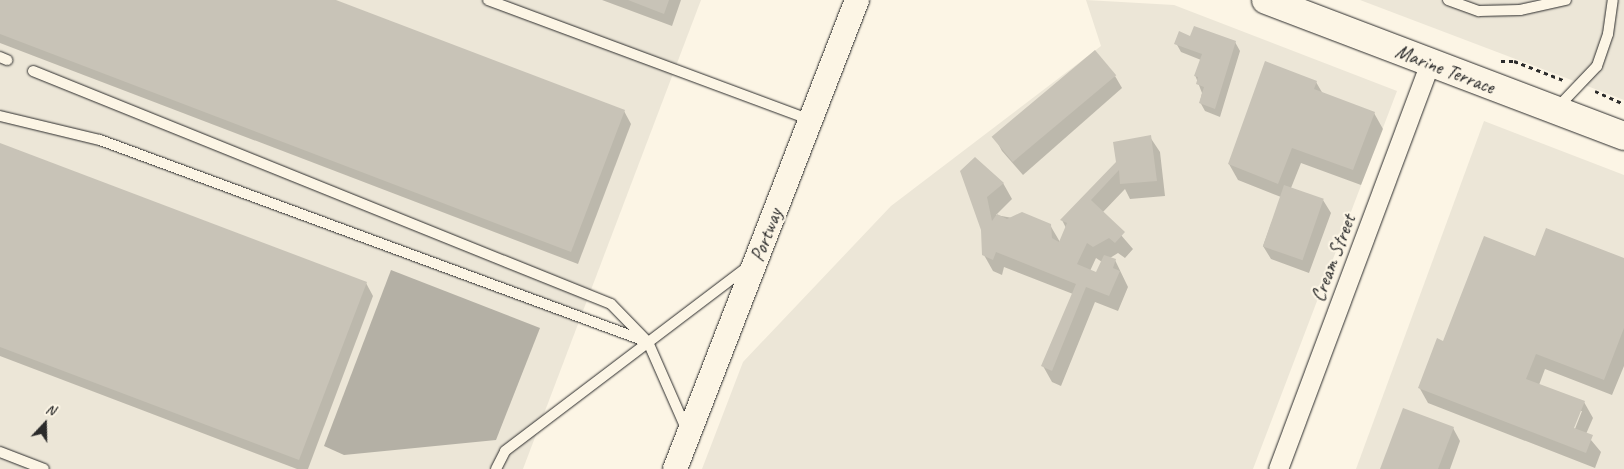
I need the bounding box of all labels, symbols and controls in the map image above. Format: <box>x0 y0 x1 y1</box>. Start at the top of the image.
street label: Marine Terrace <box>1392 39 1498 99</box>
street label: Portway <box>745 205 787 265</box>
street label: Cream Street <box>1305 211 1361 305</box>
north arrow <box>20 399 70 449</box>
text: N <box>43 400 58 419</box>

